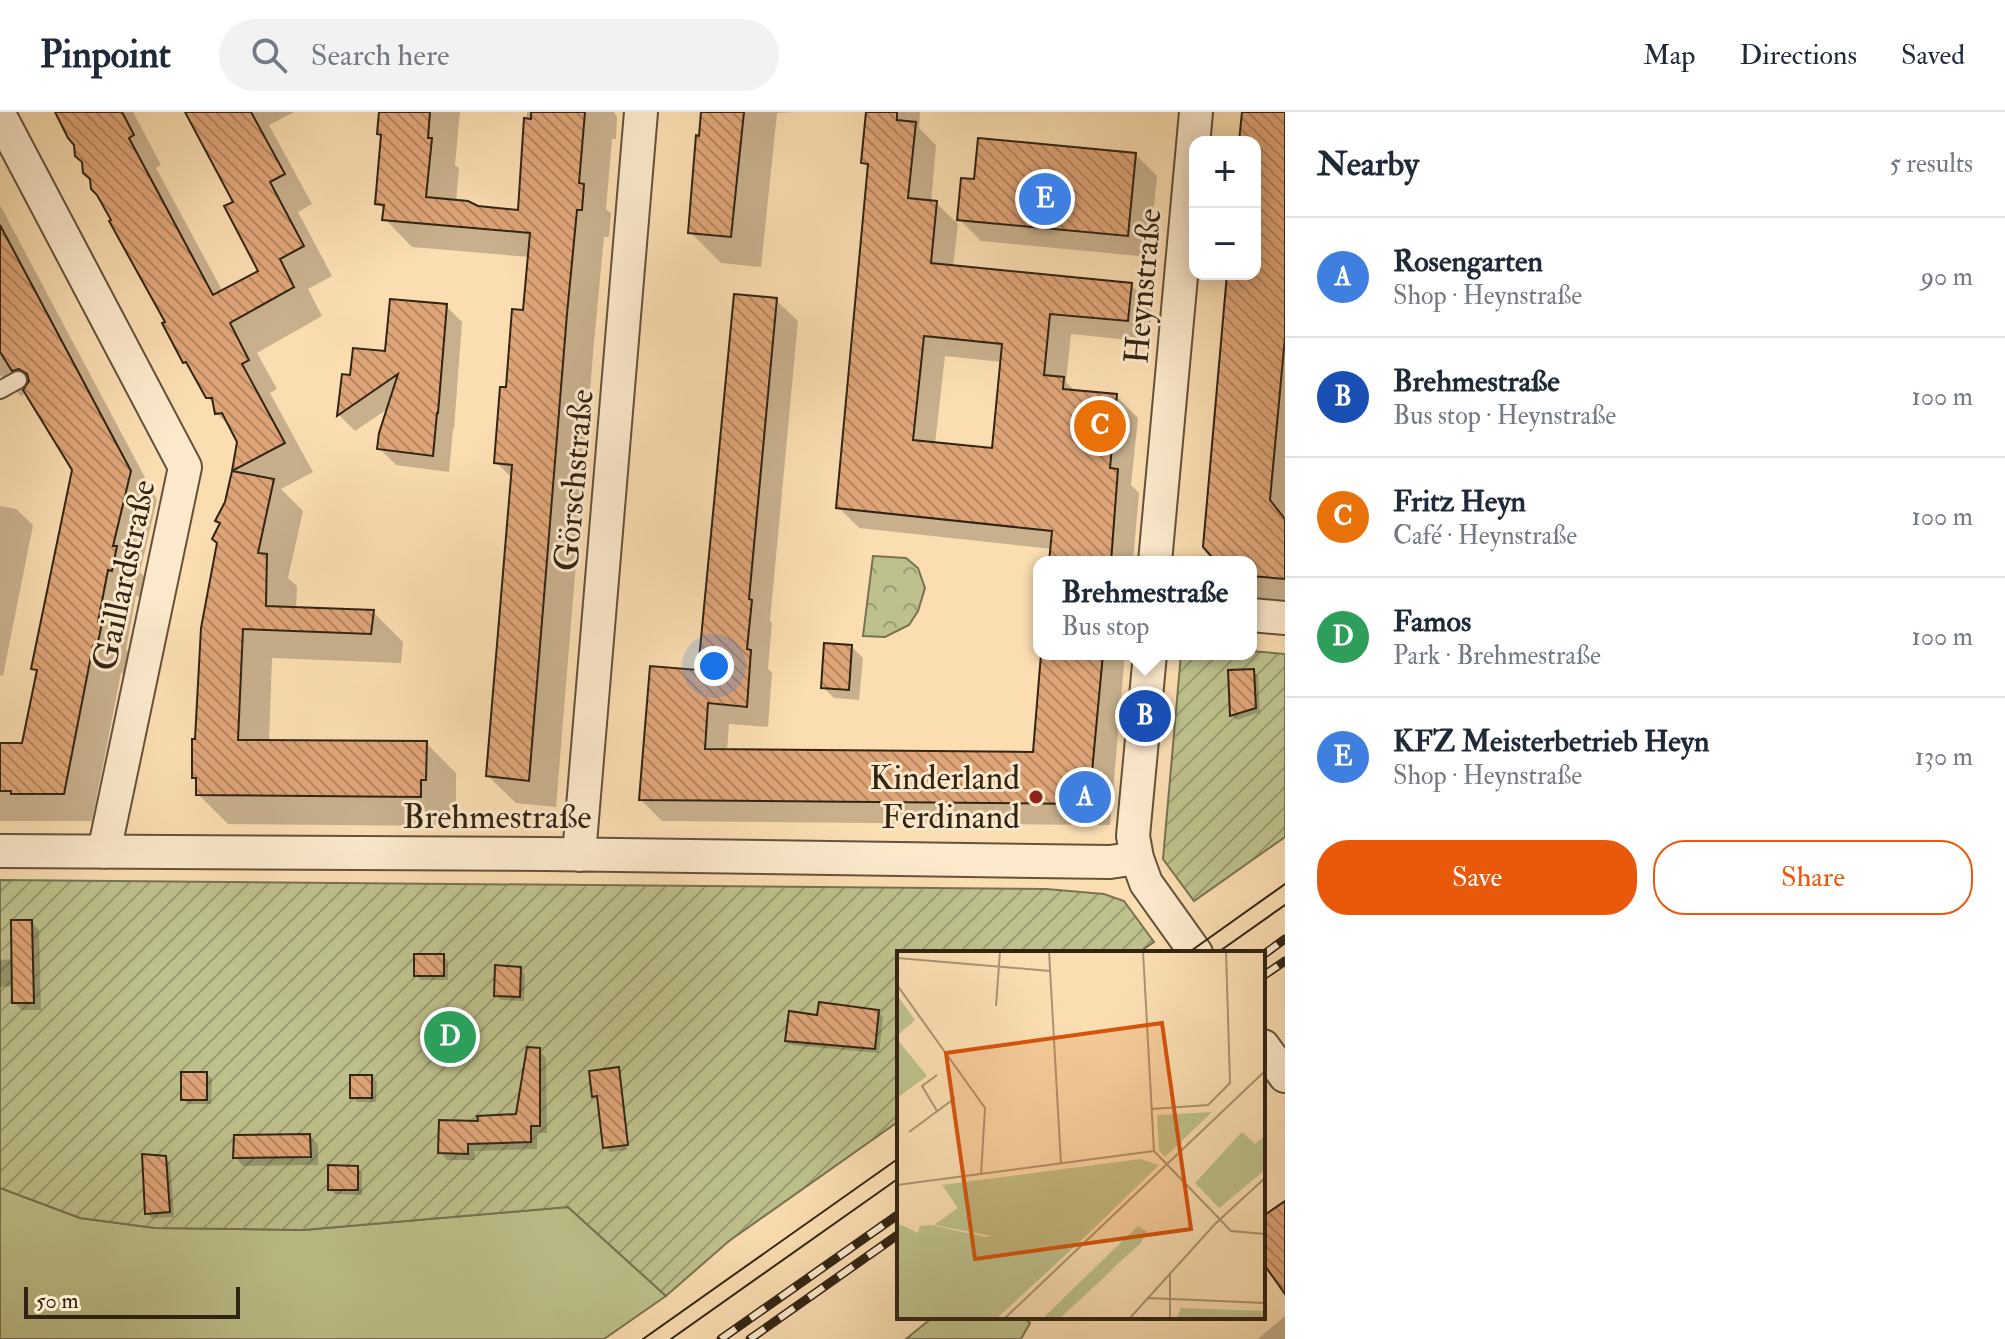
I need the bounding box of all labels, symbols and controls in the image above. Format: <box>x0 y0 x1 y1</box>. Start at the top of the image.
search box <box>219 19 779 91</box>
text: Pinpoint <box>40 31 171 79</box>
icon: search <box>247 33 291 77</box>
text: Search here <box>311 37 450 74</box>
text: Map <box>1643 38 1696 73</box>
text: Directions <box>1740 38 1857 73</box>
text: Saved <box>1901 38 1965 73</box>
map controls <box>1189 136 1261 280</box>
button: + <box>1189 136 1261 208</box>
text: Nearby <box>1317 143 1419 186</box>
text: 5 results <box>1889 148 1973 180</box>
pin: E <box>1019 169 1071 229</box>
street label: Heynstraße <box>1115 207 1172 366</box>
button: − <box>1189 208 1261 280</box>
text: Rosengarten <box>1393 243 1543 280</box>
text: A <box>1335 261 1351 293</box>
text: 90 m <box>1921 261 1973 293</box>
text: Shop · Heynstraße <box>1393 280 1582 312</box>
text: Brehmestraße <box>1393 363 1560 400</box>
text: B <box>1334 381 1352 413</box>
text: 100 m <box>1912 381 1973 413</box>
street label: Görschstraße <box>545 387 604 573</box>
pin: C <box>1074 396 1126 456</box>
text: Bus stop · Heynstraße <box>1393 400 1616 432</box>
street label: Gaillardstraße <box>83 476 166 675</box>
text: Fritz Heyn <box>1393 483 1526 520</box>
text: C <box>1333 501 1353 533</box>
text: 100 m <box>1912 501 1973 533</box>
text: Café · Heynstraße <box>1393 520 1577 552</box>
popup <box>1033 556 1257 660</box>
text: Brehmestraße <box>1062 574 1228 611</box>
text: Famos <box>1393 603 1471 640</box>
text: Bus stop <box>1062 611 1149 643</box>
text: D <box>1332 621 1354 653</box>
text: 100 m <box>1912 621 1973 653</box>
text: Park · Brehmestraße <box>1393 640 1601 672</box>
your location <box>694 646 734 686</box>
pin: B <box>1119 686 1171 746</box>
text: KFZ Meisterbetrieb Heyn <box>1393 723 1709 760</box>
text: E <box>1334 741 1352 773</box>
text: 130 m <box>1915 741 1973 773</box>
place label: Kinderland Ferdinand <box>869 757 1020 839</box>
text: Shop · Heynstraße <box>1393 760 1582 792</box>
pin: A <box>1059 767 1111 827</box>
marker: Kinderland Ferdinand <box>1027 788 1045 806</box>
street label: Brehmestraße <box>402 796 592 839</box>
button: Save <box>1317 840 1637 915</box>
button: Share <box>1653 840 1973 915</box>
inset map <box>897 951 1265 1319</box>
pin: D <box>424 1007 476 1067</box>
scale bar <box>24 1283 240 1319</box>
text: 50 m <box>36 1287 78 1315</box>

